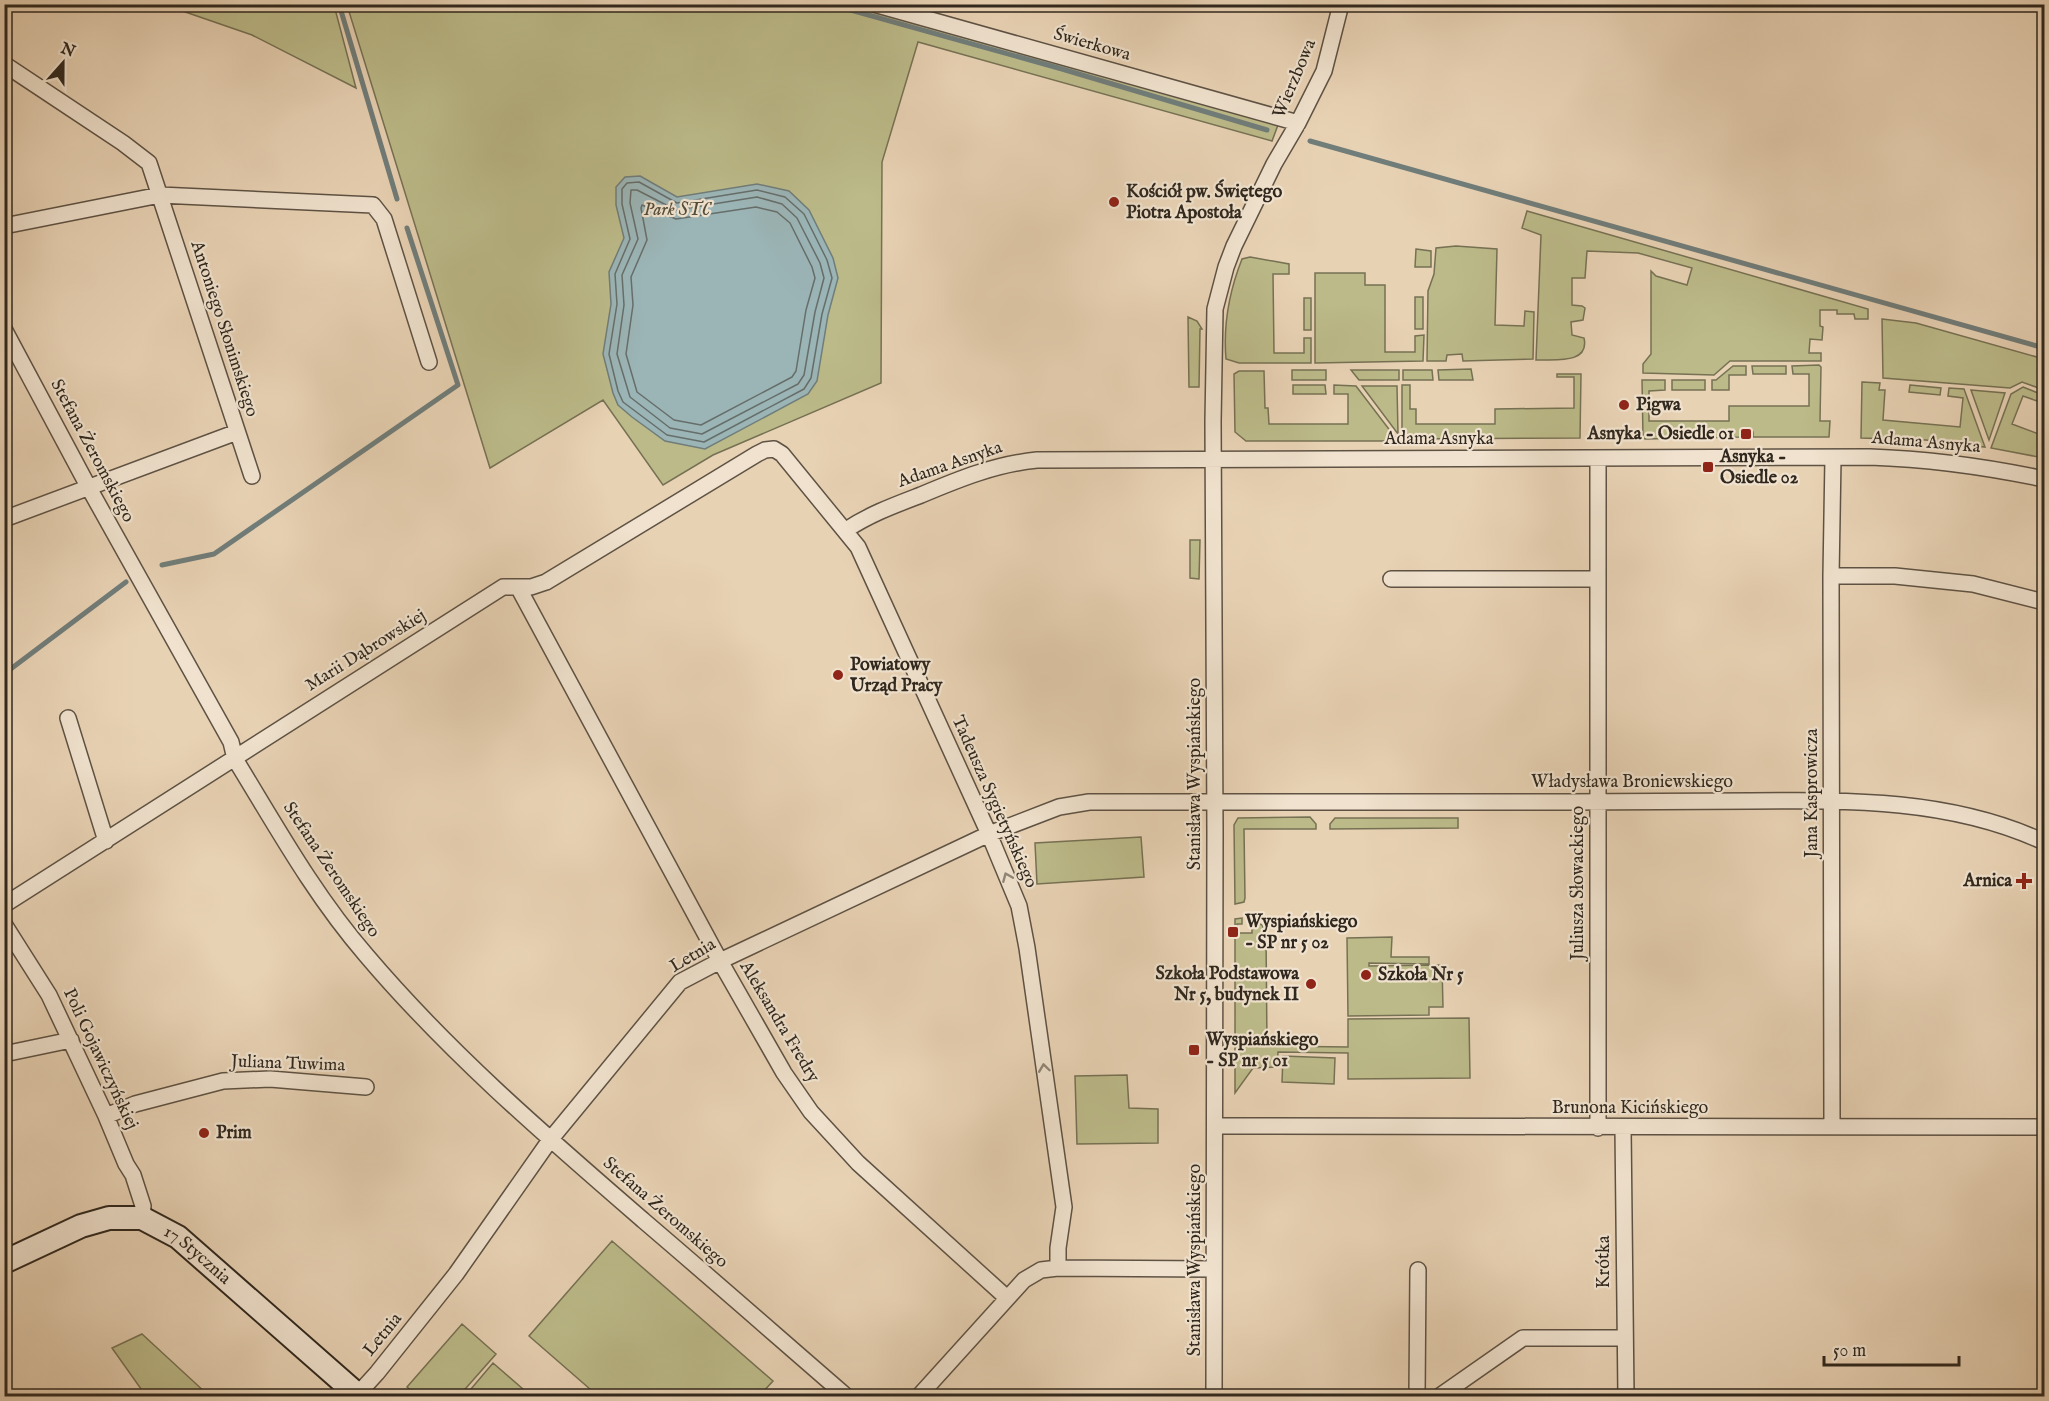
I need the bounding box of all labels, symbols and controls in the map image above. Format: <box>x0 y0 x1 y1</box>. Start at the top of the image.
street label: Świerkowa <box>1051 21 1134 67</box>
north arrow <box>33 33 93 93</box>
street label: Wierzbowa <box>1268 36 1322 122</box>
text: N <box>57 39 78 63</box>
place label: Kościół pw. Świętego Piotra Apostoła <box>1126 179 1282 225</box>
marker: Kościół pw. Świętego Piotra Apostoła <box>1107 195 1121 209</box>
park label: Park STC <box>644 199 712 222</box>
street label: Antoniego Słonimskiego <box>184 237 263 420</box>
street label: Stefana Żeromskiego <box>45 375 140 527</box>
place label: Pigwa <box>1636 394 1682 417</box>
marker: Pigwa <box>1617 398 1631 412</box>
place label: Asnyka - Osiedle 01 <box>1587 423 1734 446</box>
marker: Asnyka - Osiedle 01 <box>1739 427 1753 441</box>
street label: Adama Asnyka <box>1870 427 1982 459</box>
street label: Adama Asnyka <box>1383 428 1494 451</box>
street label: Adama Asnyka <box>894 436 1006 494</box>
place label: Asnyka - Osiedle 02 <box>1719 446 1799 490</box>
marker: Asnyka - Osiedle 02 <box>1701 460 1715 474</box>
street label: Marii Dąbrowskiej <box>301 605 431 697</box>
place label: Powiatowy Urząd Pracy <box>849 654 944 698</box>
marker: Powiatowy Urząd Pracy <box>831 668 845 682</box>
street label: Stanisława Wyspiańskiego <box>1184 678 1207 870</box>
street label: Tadeusza Sygietyńskiego <box>946 712 1043 892</box>
street label: Jana Kasprowicza <box>1801 728 1824 860</box>
street label: Władysława Broniewskiego <box>1531 771 1733 794</box>
street label: Stefana Żeromskiego <box>277 797 386 942</box>
street label: Juliusza Słowackiego <box>1567 805 1590 962</box>
place label: Arnica <box>1962 870 2013 893</box>
one-way arrow <box>1002 872 1014 883</box>
marker: Arnica <box>2017 874 2031 888</box>
place label: Wyspiańskiego - SP nr 5 02 <box>1244 911 1358 955</box>
marker: Wyspiańskiego - SP nr 5 02 <box>1226 925 1240 939</box>
street label: Letnia <box>666 933 720 979</box>
street label: Aleksandra Fredry <box>733 956 824 1087</box>
place label: Szkoła Podstawowa Nr 5, budynek II <box>1155 963 1300 1007</box>
place label: Szkoła Nr 5 <box>1378 964 1464 987</box>
marker: Szkoła Nr 5 <box>1359 968 1373 982</box>
marker: Szkoła Podstawowa Nr 5, budynek II <box>1304 977 1318 991</box>
street label: Poli Gojawiczyńskiej <box>57 985 143 1133</box>
place label: Wyspiańskiego - SP nr 5 01 <box>1205 1029 1319 1073</box>
marker: Wyspiańskiego - SP nr 5 01 <box>1187 1043 1201 1057</box>
street label: Juliana Tuwima <box>229 1050 346 1077</box>
one-way arrow <box>1038 1063 1050 1072</box>
street label: Brunona Kicińskiego <box>1552 1097 1709 1120</box>
place label: Prim <box>216 1122 252 1145</box>
marker: Prim <box>197 1126 211 1140</box>
street label: Stefana Żeromskiego <box>598 1151 733 1274</box>
street label: Stanisława Wyspiańskiego <box>1184 1164 1207 1356</box>
street label: 17 Stycznia <box>160 1220 236 1290</box>
street label: Krótka <box>1593 1235 1616 1288</box>
street label: Letnia <box>358 1308 408 1362</box>
scale bar <box>1824 1329 1959 1367</box>
text: 50 m <box>1833 1340 1866 1363</box>

